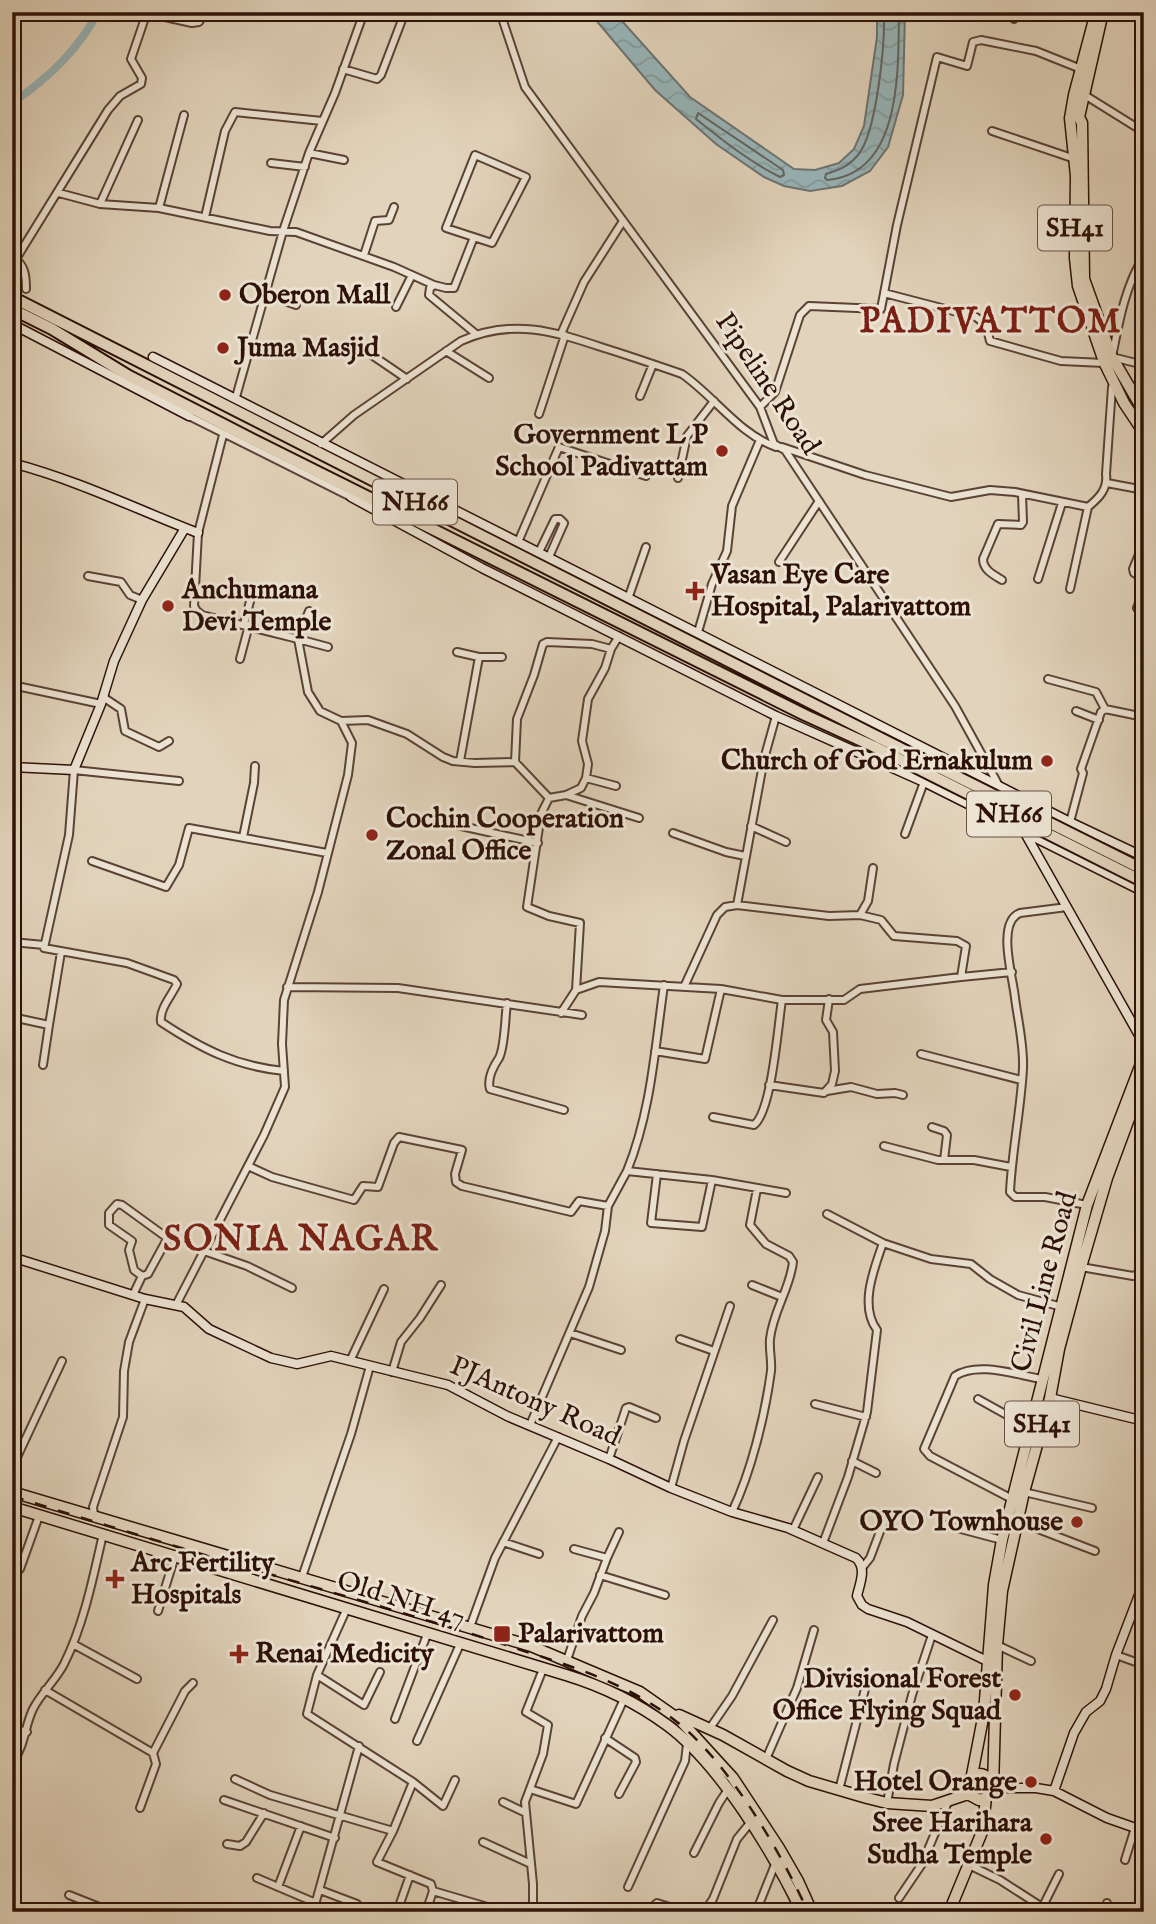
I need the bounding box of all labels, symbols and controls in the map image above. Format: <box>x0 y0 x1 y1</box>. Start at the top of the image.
road number: SH41 <box>1038 205 1112 250</box>
place label: Oberon Mall <box>239 278 391 313</box>
marker: Oberon Mall <box>217 287 233 303</box>
district label: PADIVATTOM <box>860 300 1122 345</box>
street label: Pipeline Road <box>707 306 827 462</box>
place label: Juma Masjid <box>233 331 380 366</box>
marker: Juma Masjid <box>215 340 231 356</box>
place label: Government L P School Padivattam <box>495 418 709 485</box>
marker: Government L P School Padivattam <box>714 443 730 459</box>
road number: NH66 <box>373 480 457 524</box>
place label: Vasan Eye Care Hospital, Palarivattom <box>710 558 972 625</box>
place label: Anchumana Devi Temple <box>181 573 331 640</box>
marker: Vasan Eye Care Hospital, Palarivattom <box>685 581 705 601</box>
marker: Anchumana Devi Temple <box>160 598 176 614</box>
place label: Church of God Ernakulum <box>721 744 1033 779</box>
marker: Church of God Ernakulum <box>1039 753 1055 769</box>
road number: NH66 <box>967 792 1051 836</box>
place label: Cochin Cooperation Zonal Office <box>386 802 624 869</box>
marker: Cochin Cooperation Zonal Office <box>364 827 380 843</box>
street label: Civil Line Road <box>1004 1188 1086 1376</box>
district label: SONIA NAGAR <box>163 1218 439 1263</box>
street label: PJAntony Road <box>444 1349 626 1455</box>
road number: SH41 <box>1005 1401 1079 1446</box>
place label: OYO Townhouse <box>859 1505 1063 1540</box>
marker: OYO Townhouse <box>1069 1514 1085 1530</box>
place label: Arc Fertility Hospitals <box>130 1546 276 1613</box>
street label: Old NH 47 <box>333 1564 469 1636</box>
marker: Arc Fertility Hospitals <box>105 1569 125 1589</box>
place label: Palarivattom <box>518 1617 664 1652</box>
marker: Palarivattom <box>492 1624 512 1644</box>
place label: Renai Medicity <box>255 1637 435 1672</box>
marker: Renai Medicity <box>229 1644 249 1664</box>
place label: Divisional Forest Office Flying Squad <box>773 1662 1002 1729</box>
marker: Divisional Forest Office Flying Squad <box>1007 1687 1023 1703</box>
place label: Hotel Orange <box>854 1765 1017 1800</box>
marker: Hotel Orange <box>1023 1774 1039 1790</box>
place label: Sree Harihara Sudha Temple <box>867 1806 1033 1873</box>
marker: Sree Harihara Sudha Temple <box>1038 1831 1054 1847</box>

